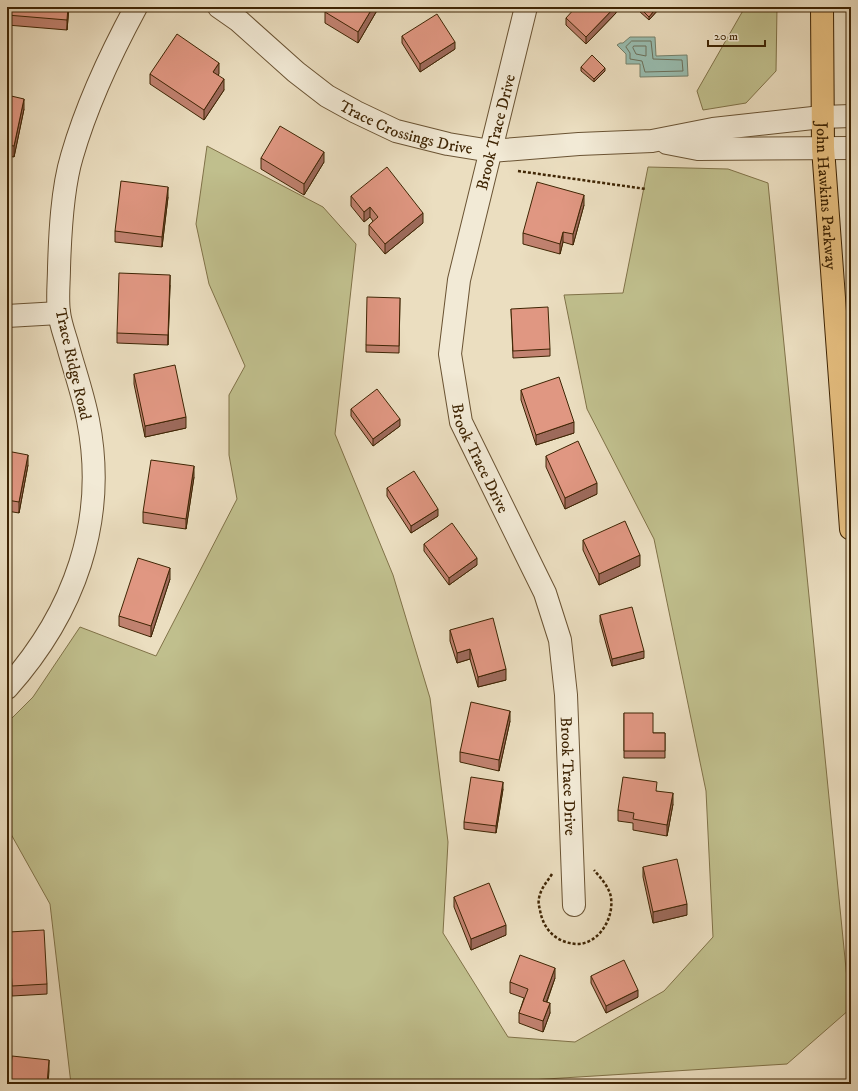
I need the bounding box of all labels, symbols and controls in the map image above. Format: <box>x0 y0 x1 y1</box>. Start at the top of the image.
scale bar <box>708 22 765 48</box>
text: 20 m <box>714 29 738 44</box>
street label: Brook Trace Drive <box>472 72 520 192</box>
street label: Trace Crossings Drive <box>336 96 474 159</box>
street label: John Hawkins Parkway <box>812 120 841 271</box>
street label: Trace Ridge Road <box>50 306 96 422</box>
street label: Brook Trace Drive <box>447 402 513 517</box>
street label: Brook Trace Drive <box>556 717 580 836</box>

